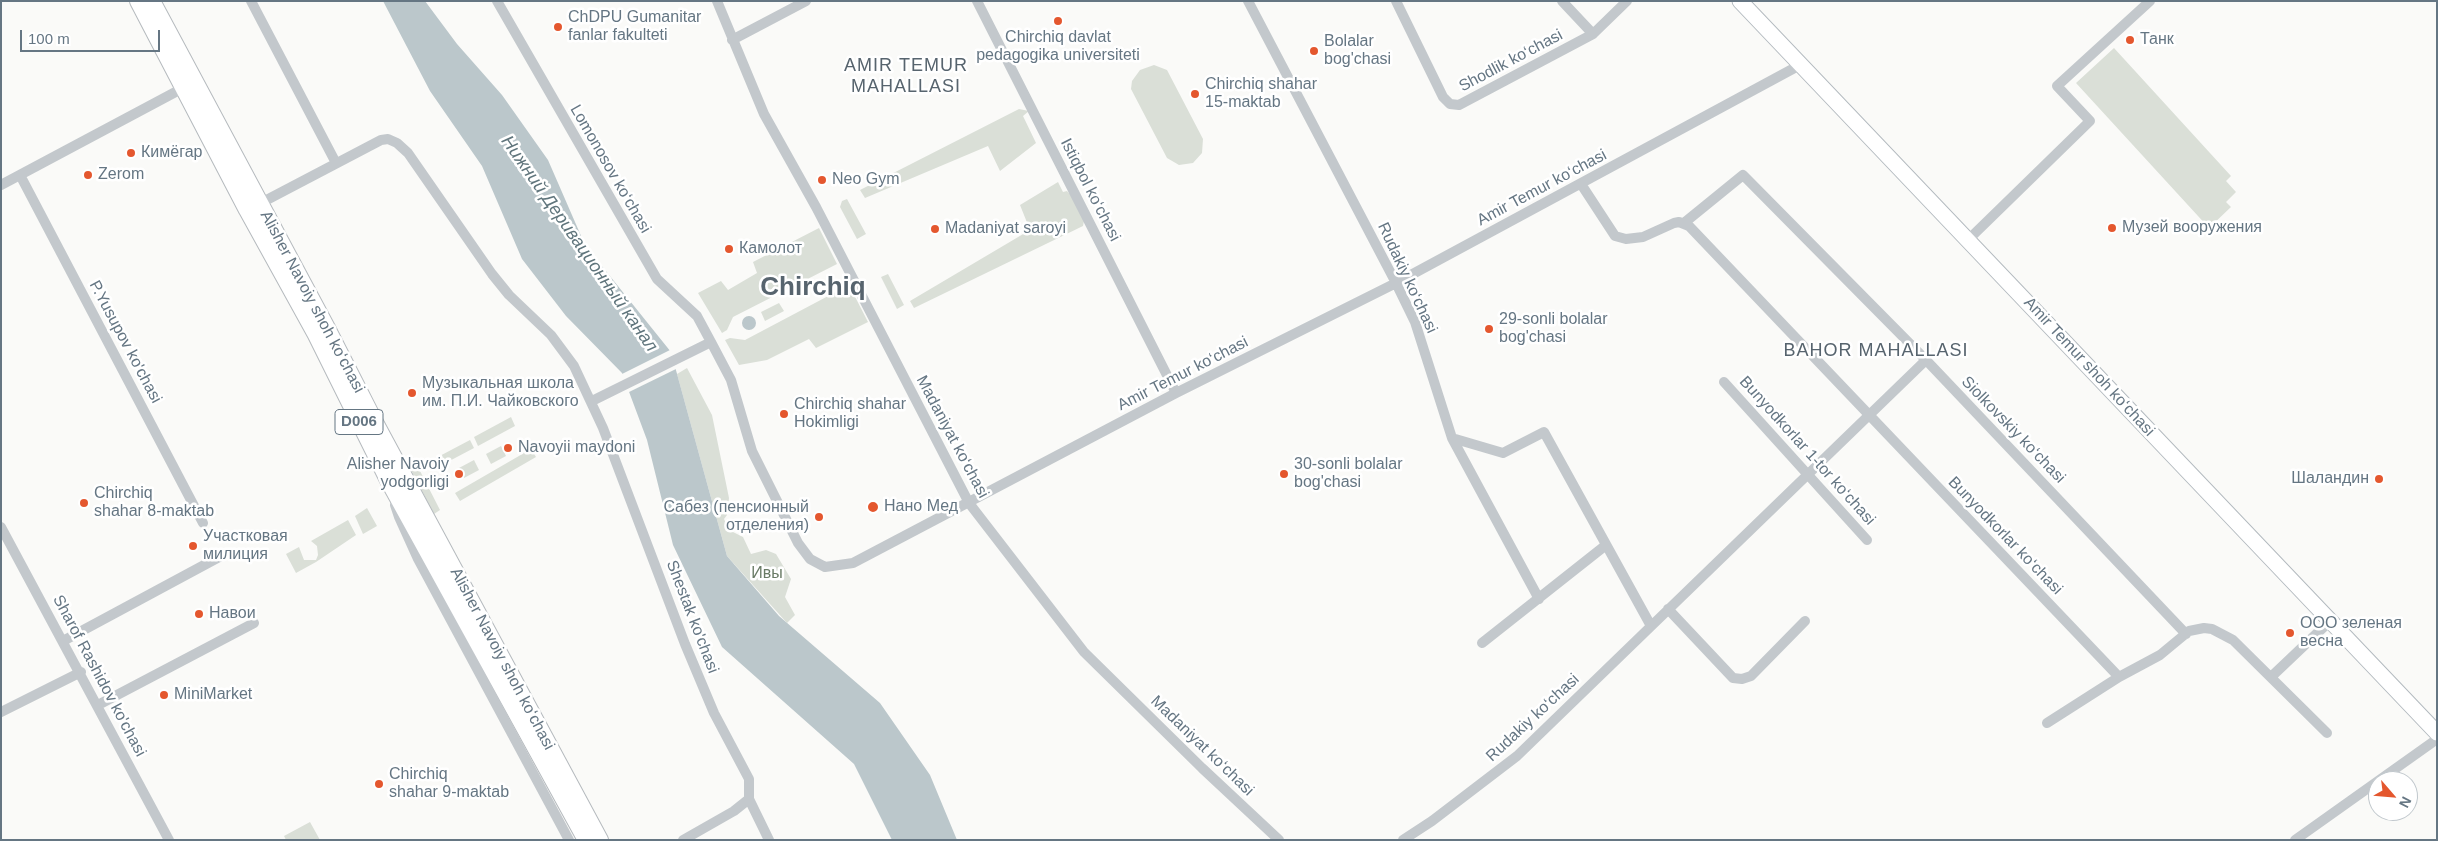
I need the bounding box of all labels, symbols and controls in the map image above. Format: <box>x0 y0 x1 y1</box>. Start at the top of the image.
place label: ChDPU Gumanitar fanlar fakulteti <box>568 8 701 46</box>
marker: Chirchiq davlat pedagogika universiteti <box>1052 15 1064 27</box>
scale bar <box>22 20 162 52</box>
marker: ChDPU Gumanitar fanlar fakulteti <box>552 21 564 33</box>
street label: Shodlik ko‘chasi <box>1456 26 1566 96</box>
place label: Chirchiq davlat pedagogika universiteti <box>976 28 1140 66</box>
text: 100 m <box>28 30 70 47</box>
place label: Танк <box>2140 30 2174 50</box>
place label: Bolalar bog'chasi <box>1324 32 1391 70</box>
marker: Танк <box>2124 34 2136 46</box>
marker: Bolalar bog'chasi <box>1308 45 1320 57</box>
district label: AMIR TEMUR MAHALLASI <box>843 55 969 98</box>
place label: Chirchiq shahar 15-maktab <box>1205 75 1317 113</box>
marker: Chirchiq shahar 15-maktab <box>1189 88 1201 100</box>
street label: Lomonosov ko‘chasi <box>565 101 655 237</box>
water label: Нижний Деривационный канал <box>496 132 662 356</box>
street label: Istiqbol ko‘chasi <box>1056 135 1124 245</box>
place label: Кимёгар <box>141 143 202 163</box>
street label: Amir Temur ko‘chasi <box>1474 146 1610 230</box>
marker: Кимёгар <box>125 147 137 159</box>
place label: Zerom <box>98 165 144 185</box>
marker: Zerom <box>82 169 94 181</box>
place label: Neo Gym <box>832 170 900 190</box>
marker: Neo Gym <box>816 174 828 186</box>
street label: Alisher Navoiy shoh koʻchasi <box>256 208 368 396</box>
place label: Музей вооружения <box>2122 218 2262 238</box>
place label: Madaniyat saroyi <box>945 219 1066 239</box>
street label: Rudakiy ko‘chasi <box>1373 220 1441 336</box>
marker: Музей вооружения <box>2106 222 2118 234</box>
marker: Madaniyat saroyi <box>929 223 941 235</box>
place label: Камолот <box>739 239 802 259</box>
marker: Камолот <box>723 243 735 255</box>
district label: Chirchiq <box>760 272 866 304</box>
street label: P.Yusupov ko'chasi <box>85 277 165 407</box>
street label: Amir Temur shoh ko‘chasi <box>2020 293 2158 441</box>
place label: 29-sonli bolalar bog'chasi <box>1499 310 1608 348</box>
marker: 29-sonli bolalar bog'chasi <box>1483 323 1495 335</box>
street label: Amir Temur ko‘chasi <box>1114 333 1252 415</box>
district label: BAHOR MAHALLASI <box>1782 340 1970 362</box>
street label: Madaniyat ko‘chasi <box>912 372 992 502</box>
street label: Siolkovskiy ko‘chasi <box>1957 372 2069 488</box>
street label: Bunyodkorlar 1-tor ko‘chasi <box>1735 373 1879 529</box>
place label: Музыкальная школа им. П.И. Чайковского <box>422 374 579 412</box>
marker: Музыкальная школа им. П.И. Чайковского <box>406 387 418 399</box>
place label: Chirchiq shahar Hokimligi <box>794 395 906 433</box>
marker: Chirchiq shahar Hokimligi <box>778 408 790 420</box>
road number: D006 <box>335 410 383 434</box>
place label: Navoyii maydoni <box>518 438 635 458</box>
marker: Navoyii maydoni <box>502 442 514 454</box>
place label: Alisher Navoiy yodgorligi <box>347 455 449 493</box>
place label: 30-sonli bolalar bog'chasi <box>1294 455 1403 493</box>
marker: Alisher Navoiy yodgorligi <box>453 468 465 480</box>
marker: 30-sonli bolalar bog'chasi <box>1278 468 1290 480</box>
place label: Шаландин <box>2291 469 2369 489</box>
street label: Bunyodkorlar ko‘chasi <box>1944 473 2066 599</box>
marker: Шаландин <box>2373 473 2385 485</box>
place label: Chirchiq shahar 8-maktab <box>94 484 214 522</box>
marker: Chirchiq shahar 8-maktab <box>78 497 90 509</box>
place label: Нано Мед <box>884 497 958 517</box>
place label: Сабез (пенсионный отделения) <box>663 498 809 536</box>
marker: Нано Мед <box>866 500 880 514</box>
marker: Сабез (пенсионный отделения) <box>813 511 825 523</box>
place label: Участковая милиция <box>203 527 288 565</box>
marker: Участковая милиция <box>187 540 199 552</box>
street label: Shestak ko'chasi <box>662 558 722 676</box>
park label: Ивы <box>751 564 783 584</box>
street label: Alisher Navoiy shoh koʻchasi <box>446 565 558 753</box>
street label: Sharof Rashidov ko'chasi <box>48 592 150 760</box>
place label: Навои <box>209 604 256 624</box>
marker: Навои <box>193 608 205 620</box>
place label: ООО зеленая весна <box>2300 614 2402 652</box>
marker: ООО зеленая весна <box>2284 627 2296 639</box>
street label: Rudakiy ko‘chasi <box>1483 670 1583 766</box>
place label: MiniMarket <box>174 685 252 705</box>
marker: MiniMarket <box>158 689 170 701</box>
street label: Madaniyat ko‘chasi <box>1146 692 1258 800</box>
place label: Chirchiq shahar 9-maktab <box>389 765 509 803</box>
north arrow <box>2368 771 2418 821</box>
marker: Chirchiq shahar 9-maktab <box>373 778 385 790</box>
text: N <box>2396 794 2415 810</box>

